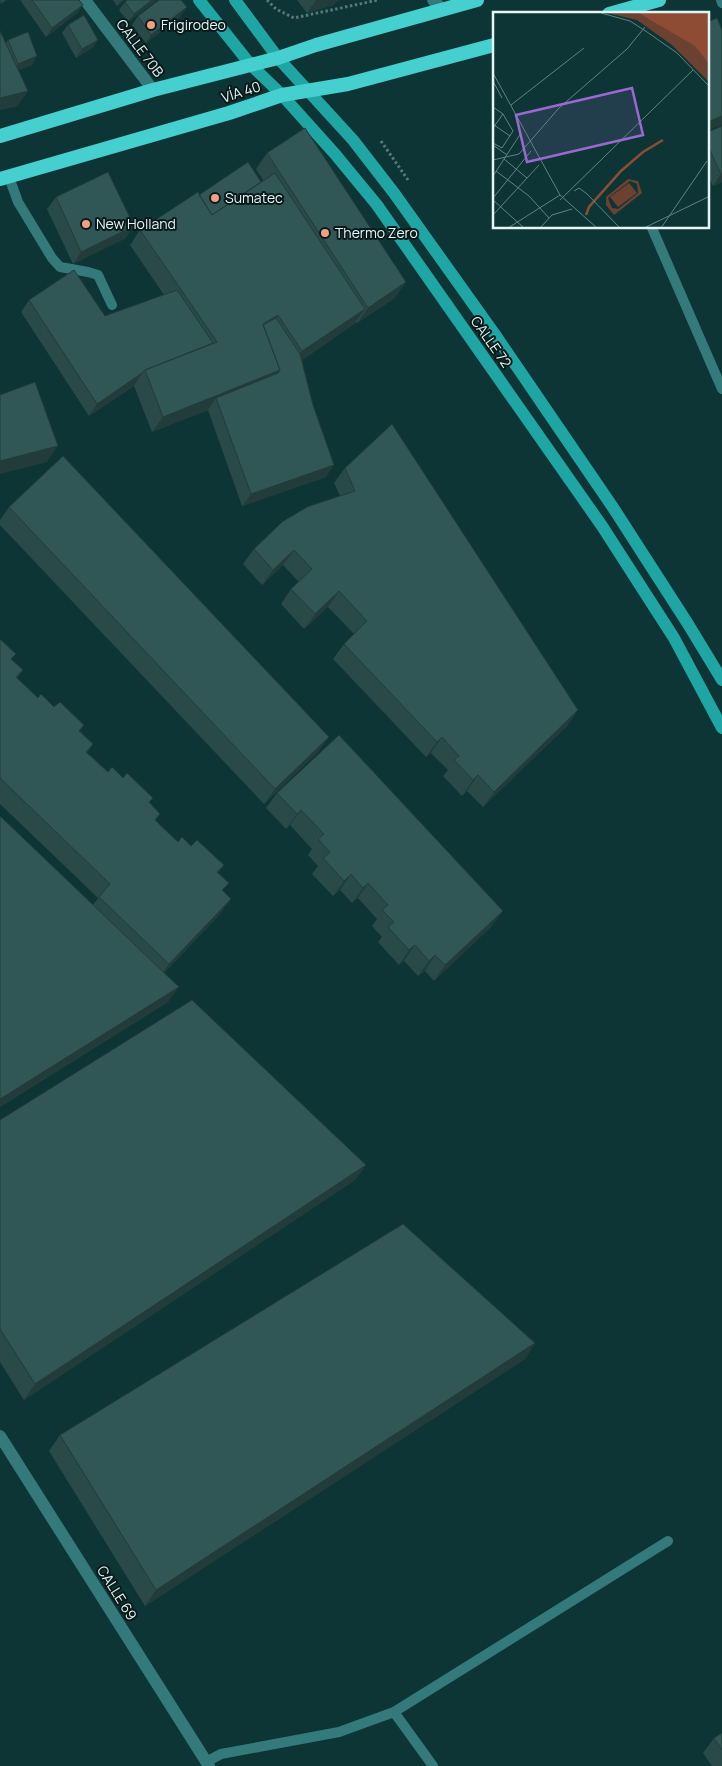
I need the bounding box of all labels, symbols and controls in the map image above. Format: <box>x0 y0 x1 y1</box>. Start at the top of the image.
inset map <box>493 12 710 229</box>
street label: CALLE 70B <box>112 15 169 81</box>
place label: Frigirodeo <box>161 15 226 34</box>
marker: Frigirodeo <box>145 19 157 31</box>
street label: VÍA 40 <box>219 76 263 107</box>
place label: Sumatec <box>225 188 283 207</box>
marker: Sumatec <box>209 192 221 204</box>
place label: New Holland <box>96 214 176 233</box>
marker: New Holland <box>80 218 92 230</box>
place label: Thermo Zero <box>335 223 418 242</box>
marker: Thermo Zero <box>319 227 331 239</box>
street label: CALLE 72 <box>467 312 516 371</box>
street label: CALLE 69 <box>93 1562 142 1624</box>

